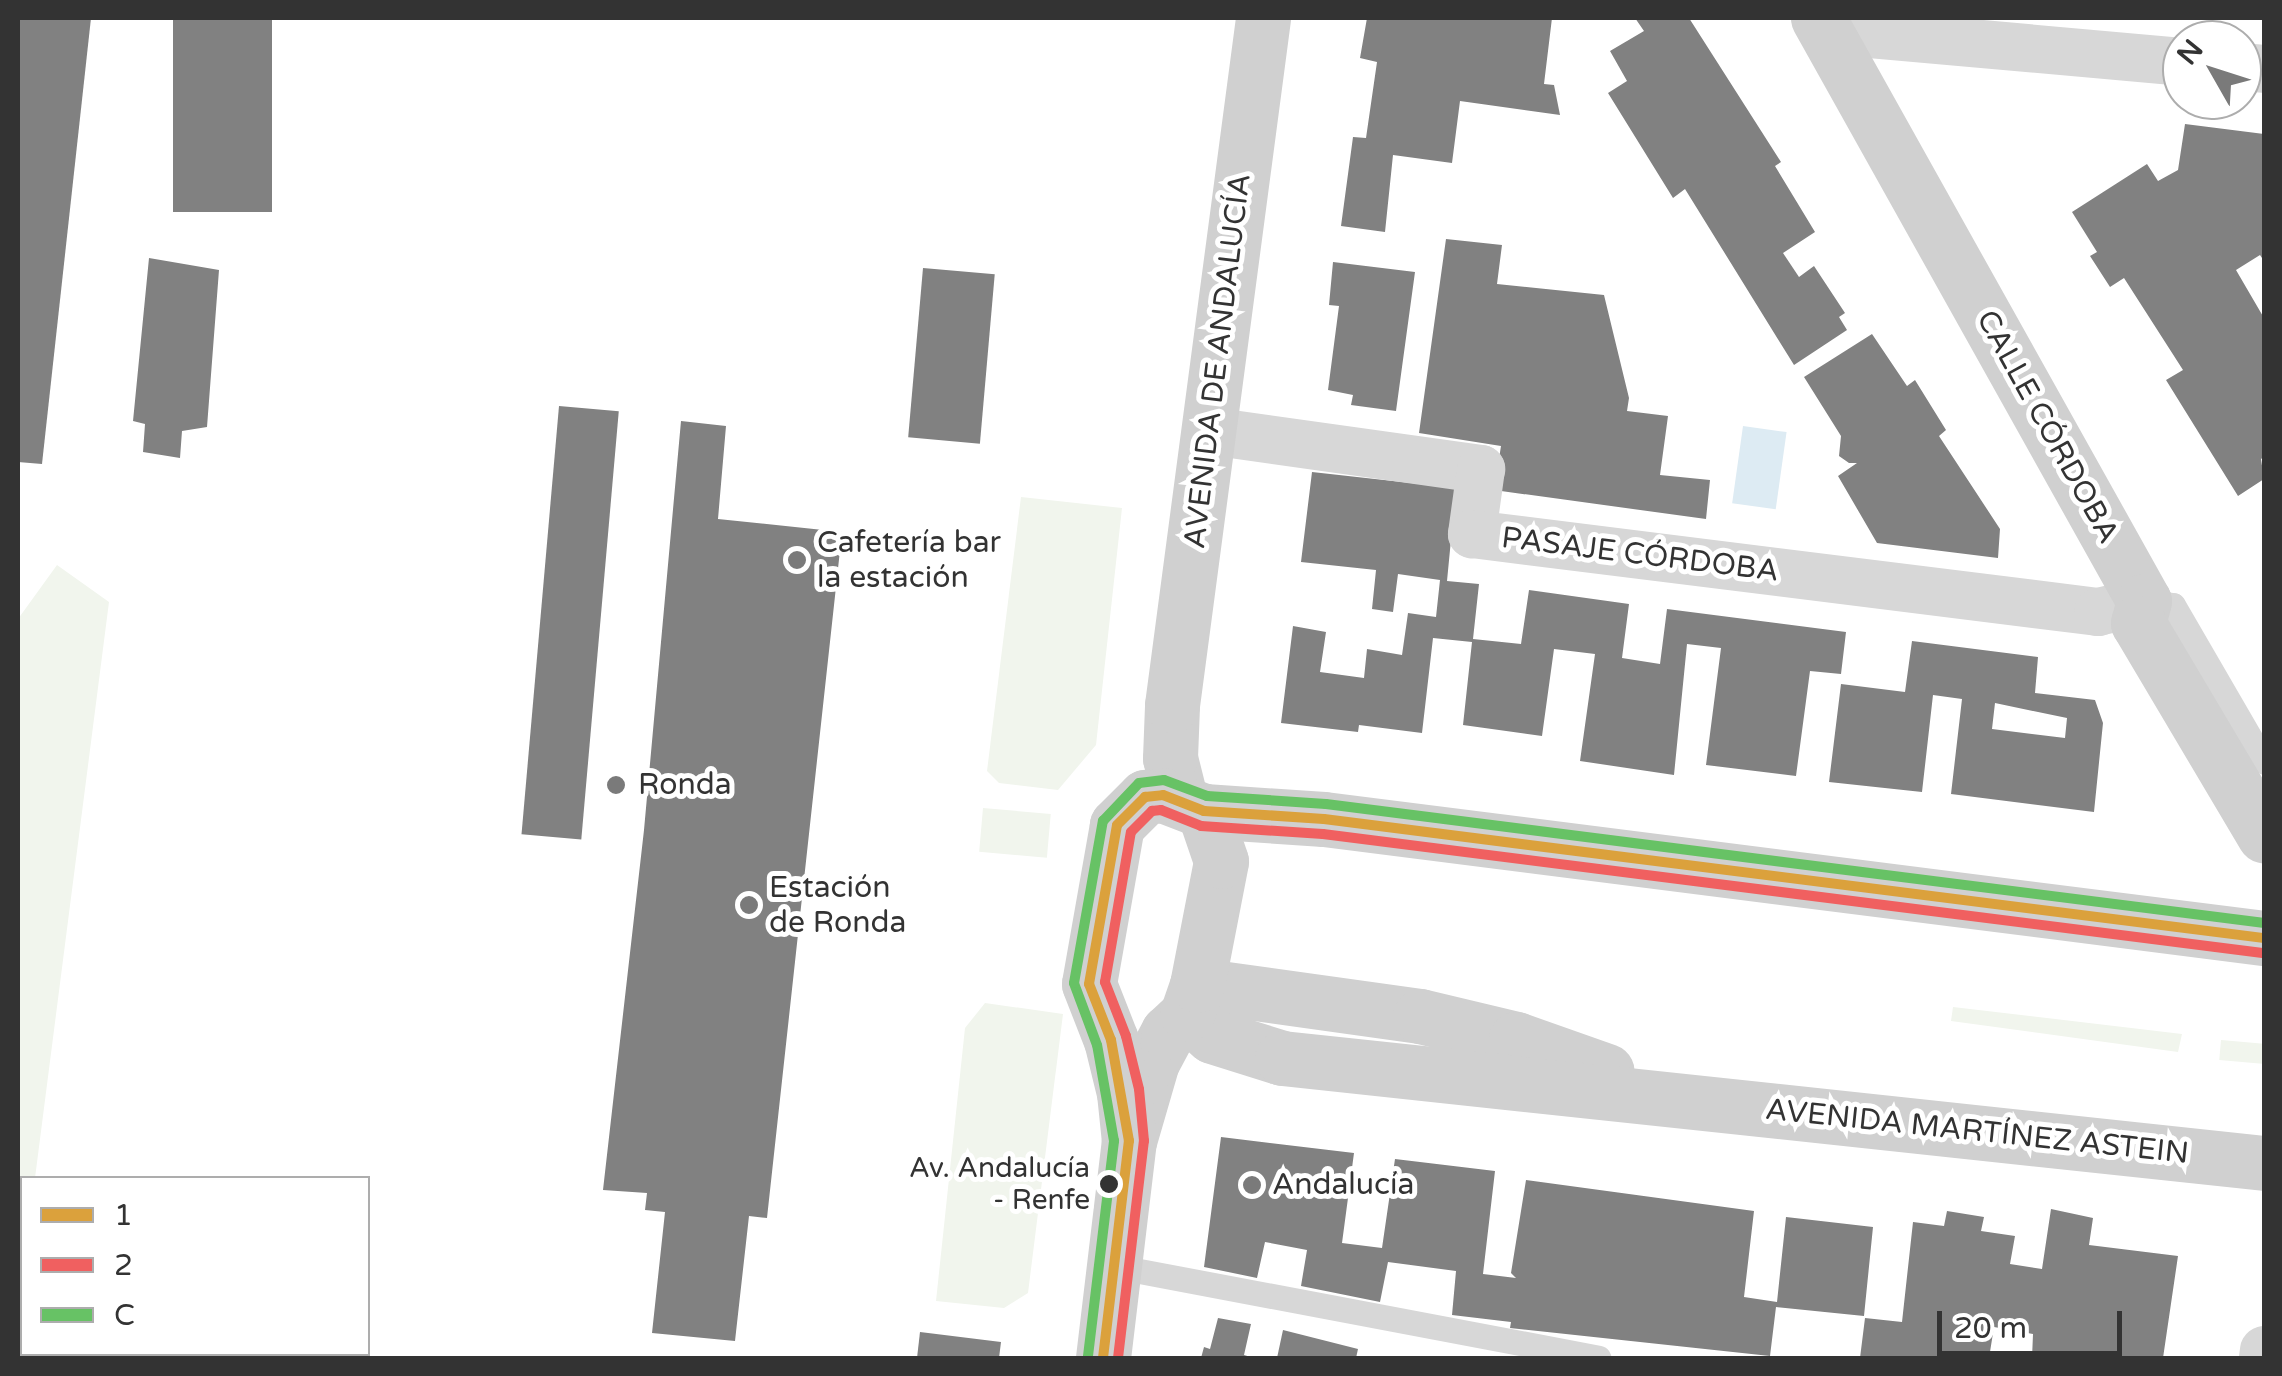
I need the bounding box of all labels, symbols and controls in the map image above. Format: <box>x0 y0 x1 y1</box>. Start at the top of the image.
north arrow <box>2162 20 2262 120</box>
text: N <box>2170 33 2211 72</box>
street label: AVENIDA DE ANDALUCÍA <box>1177 171 1259 551</box>
street label: CALLE CÓRDOBA <box>1968 304 2126 550</box>
street label: PASAJE CÓRDOBA <box>1499 520 1781 590</box>
place label: Cafetería bar la estación <box>817 525 1001 596</box>
marker: Cafetería bar la estación <box>786 549 808 571</box>
place label: Ronda <box>638 767 732 803</box>
marker: Ronda <box>603 772 629 798</box>
place label: Estación de Ronda <box>769 870 906 940</box>
marker: Estación de Ronda <box>738 894 760 916</box>
street label: AVENIDA MARTÍNEZ ASTEIN <box>1764 1092 2190 1172</box>
place label: Av. Andalucía - Renfe <box>909 1151 1090 1217</box>
place label: Andalucía <box>1272 1167 1414 1203</box>
marker: Av. Andalucía - Renfe <box>1099 1174 1119 1194</box>
marker: Andalucía <box>1241 1174 1263 1196</box>
legend <box>20 1176 370 1356</box>
text: 1 <box>114 1197 133 1234</box>
text: 2 <box>114 1247 133 1284</box>
scale bar <box>1942 1291 2127 1353</box>
text: C <box>114 1297 135 1334</box>
text: 20 m <box>1954 1310 2027 1347</box>

